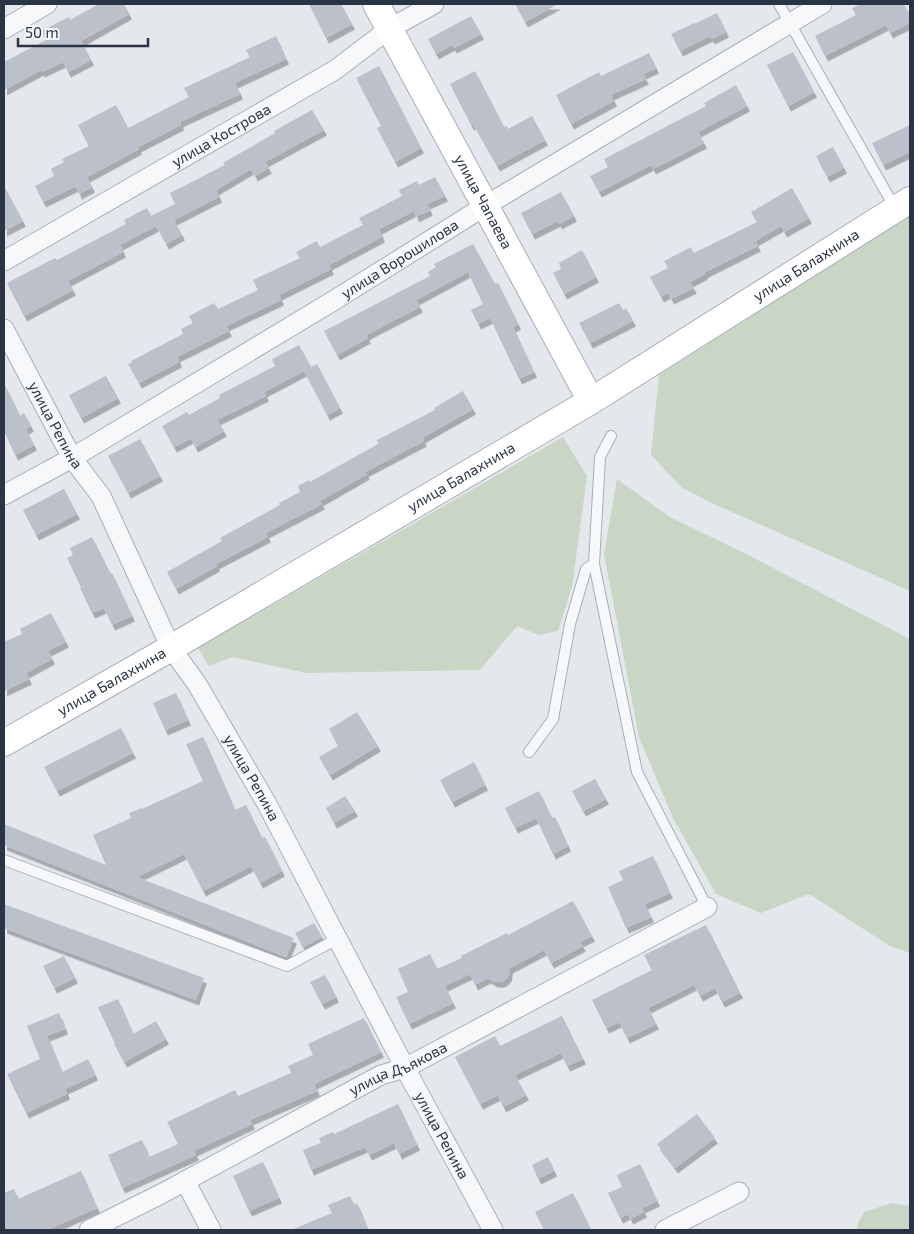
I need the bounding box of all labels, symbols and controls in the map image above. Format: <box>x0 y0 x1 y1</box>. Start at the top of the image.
scale bar <box>18 15 148 47</box>
text: 50 m <box>25 23 59 41</box>
street label: улица Кострова <box>168 99 274 171</box>
street label: улица Чапаева <box>450 151 517 252</box>
street label: улица Ворошилова <box>337 215 461 303</box>
street label: улица Балахнина <box>750 224 862 305</box>
street label: улица Репина <box>24 378 87 472</box>
street label: улица Балахнина <box>404 438 518 516</box>
street label: улица Балахнина <box>54 643 169 720</box>
street label: улица Репина <box>220 731 284 824</box>
street label: улица Дъякова <box>346 1037 450 1099</box>
street label: улица Репина <box>411 1088 474 1182</box>

